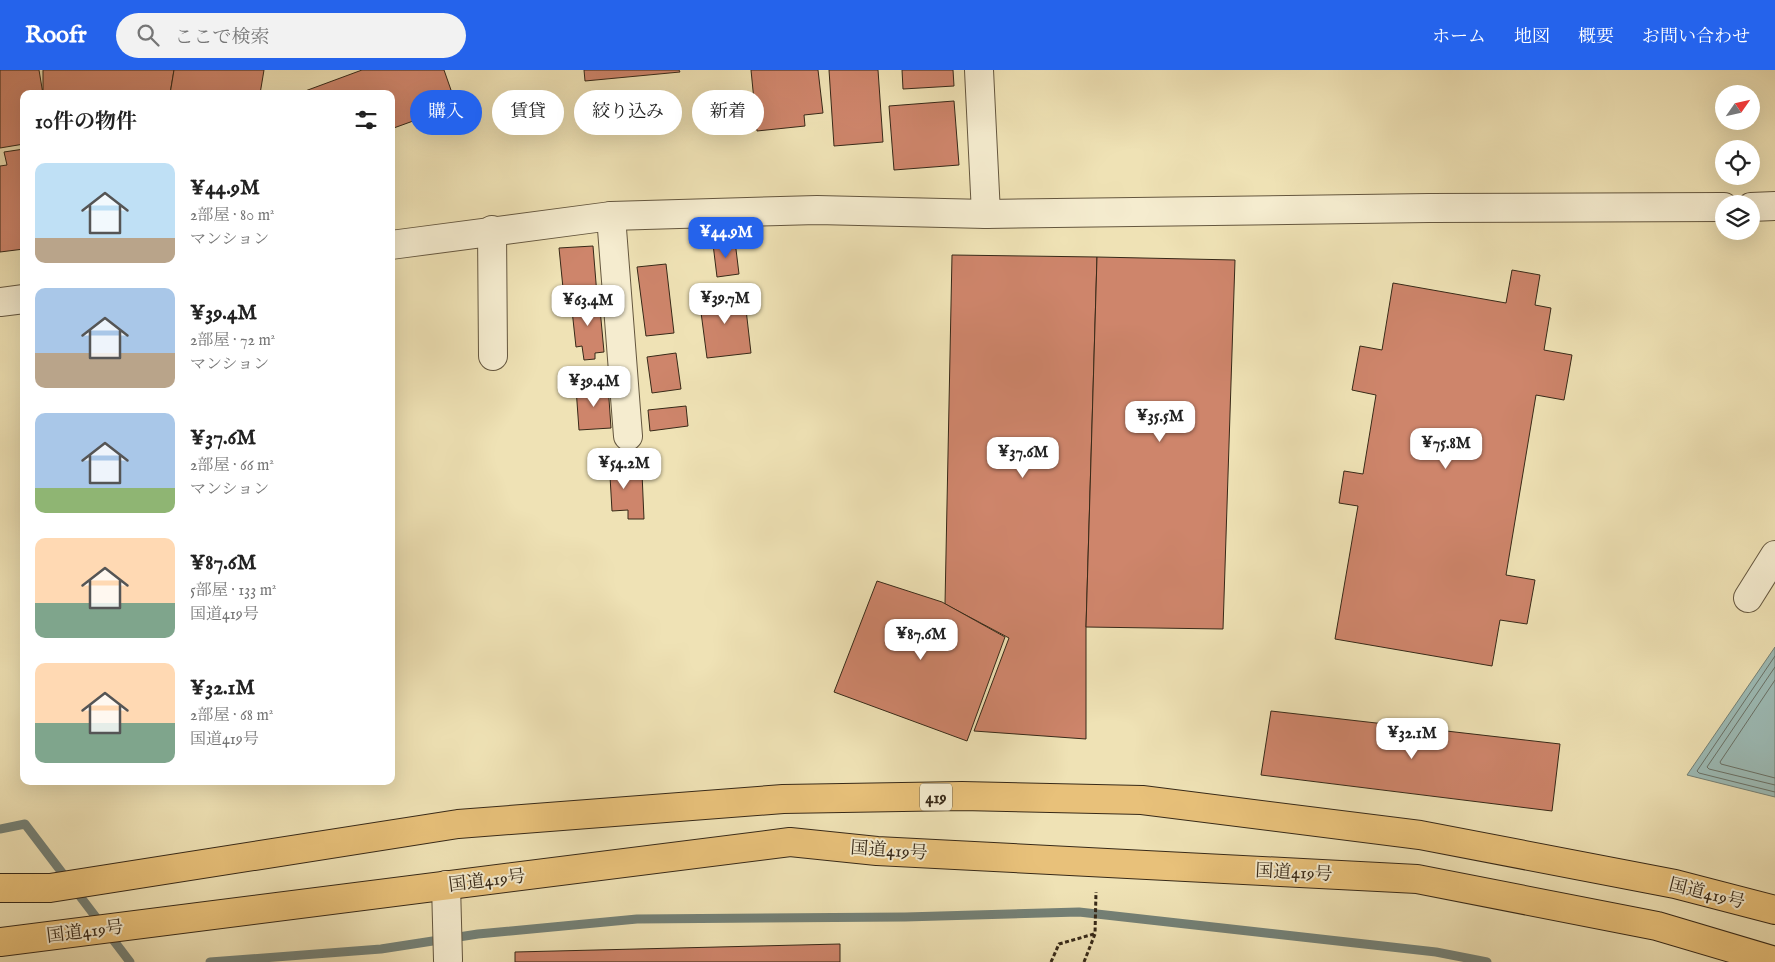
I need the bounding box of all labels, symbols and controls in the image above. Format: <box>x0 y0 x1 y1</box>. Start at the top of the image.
search box <box>116 13 466 58</box>
text: Roofr <box>25 20 86 51</box>
icon: search <box>134 21 162 49</box>
text: ここで検索 <box>174 26 269 50</box>
text: ホーム <box>1432 26 1486 49</box>
text: 地図 <box>1514 26 1550 49</box>
text: 概要 <box>1578 26 1614 49</box>
text: お問い合わせ <box>1642 26 1750 49</box>
north arrow <box>1715 85 1760 130</box>
map controls <box>1715 85 1760 240</box>
chip: 購入 <box>410 90 482 135</box>
chip: 賃貸 <box>492 90 564 135</box>
chip: 絞り込み <box>574 90 682 135</box>
chip: 新着 <box>692 90 764 135</box>
icon: filters <box>352 106 380 134</box>
text: 10件の物件 <box>35 109 137 136</box>
button: locate <box>1715 140 1760 185</box>
text: ¥44.9M <box>190 175 260 202</box>
icon: home <box>75 183 135 243</box>
button: layers <box>1715 195 1760 240</box>
text: 2部屋 · 80 m² <box>190 206 274 226</box>
pin: ¥44.9M <box>685 216 767 259</box>
text: ¥44.9M <box>699 223 753 243</box>
text: マンション <box>190 230 269 250</box>
pin: ¥39.7M <box>684 282 766 325</box>
pin: ¥63.4M <box>547 284 629 327</box>
text: ¥39.7M <box>700 289 750 309</box>
text: ¥63.4M <box>563 291 613 311</box>
text: ¥39.4M <box>190 300 257 327</box>
icon: home <box>75 308 135 368</box>
text: 2部屋 · 72 m² <box>190 331 275 351</box>
text: マンション <box>190 355 269 375</box>
pin: ¥39.4M <box>553 366 635 408</box>
text: ¥39.4M <box>568 372 620 392</box>
pin: ¥35.5M <box>1119 400 1201 443</box>
text: ¥35.5M <box>1136 407 1184 427</box>
text: ¥37.6M <box>190 425 256 452</box>
pin: ¥75.8M <box>1405 428 1487 470</box>
icon: home <box>75 433 135 493</box>
text: ¥75.8M <box>1421 434 1471 454</box>
pin: ¥37.6M <box>982 436 1064 479</box>
text: ¥37.6M <box>998 443 1048 463</box>
pin: ¥54.2M <box>583 448 665 490</box>
text: ¥54.2M <box>598 454 650 474</box>
text: 2部屋 · 66 m² <box>190 456 274 476</box>
text: マンション <box>190 480 269 500</box>
text: ¥87.6M <box>190 550 256 577</box>
icon: home <box>75 558 135 618</box>
text: 5部屋 · 133 m² <box>190 581 277 601</box>
text: 国道419号 <box>190 605 259 625</box>
pin: ¥87.6M <box>880 618 962 661</box>
text: ¥87.6M <box>896 625 946 645</box>
text: ¥32.1M <box>190 675 255 702</box>
icon: home <box>75 683 135 743</box>
text: 2部屋 · 68 m² <box>190 706 273 726</box>
pin: ¥32.1M <box>1371 718 1453 760</box>
text: ¥32.1M <box>1387 724 1437 744</box>
text: 国道419号 <box>190 730 259 750</box>
road number: 419 <box>920 784 952 810</box>
street label: 国道419号 <box>849 837 928 866</box>
street label: 国道419号 <box>1255 860 1333 887</box>
street label: 国道419号 <box>447 865 527 898</box>
street label: 国道419号 <box>1666 874 1747 915</box>
street label: 国道419号 <box>45 916 125 949</box>

